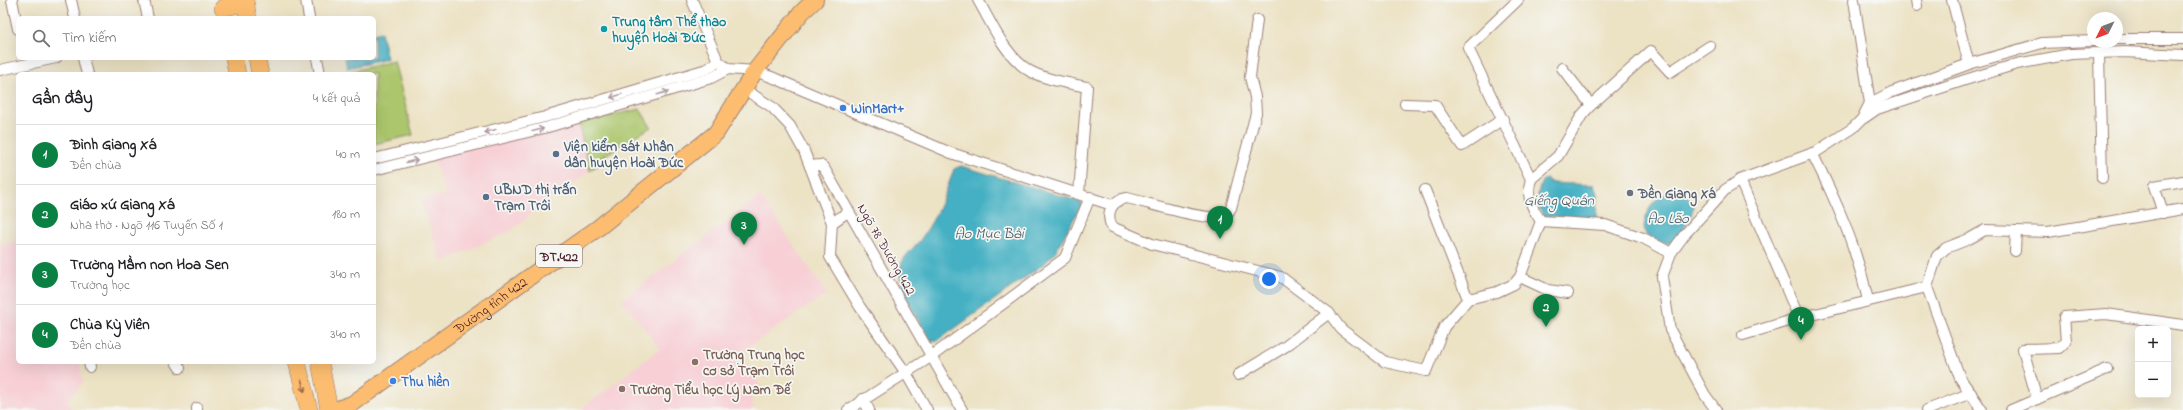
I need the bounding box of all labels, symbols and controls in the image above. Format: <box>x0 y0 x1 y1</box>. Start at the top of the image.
place label: Trung tâm Thể thao huyện Hoài Đức <box>612 12 726 51</box>
north arrow <box>2087 12 2123 48</box>
search box <box>16 16 376 60</box>
marker: Trung tâm Thể thao huyện Hoài Đức <box>599 24 609 34</box>
icon: search <box>30 27 52 49</box>
text: Tìm kiếm <box>62 27 116 49</box>
text: Gần đây <box>32 86 93 111</box>
text: 4 kết quả <box>313 89 360 108</box>
one-way arrow <box>656 89 669 96</box>
one-way arrow <box>609 93 622 100</box>
place label: WinMart+ <box>851 99 905 120</box>
marker: WinMart+ <box>838 103 848 113</box>
one-way arrow <box>531 125 544 133</box>
one-way arrow <box>484 128 497 135</box>
text: Đình Giang Xá <box>70 134 156 156</box>
place label: Viện kiểm sát Nhân dân huyện Hoài Đức <box>563 137 684 176</box>
text: 1 <box>43 145 47 164</box>
text: 40 m <box>336 145 360 164</box>
marker: Viện kiểm sát Nhân dân huyện Hoài Đức <box>551 149 561 159</box>
text: Đền chùa <box>70 156 121 175</box>
one-way arrow <box>405 156 418 164</box>
place label: UBND thị trấn Trạm Trôi <box>494 180 576 217</box>
place label: Đền Giang Xá <box>1637 184 1717 207</box>
marker: Đền Giang Xá <box>1625 188 1635 198</box>
water label: Giếng Quán <box>1524 190 1595 213</box>
marker: UBND thị trấn Trạm Trôi <box>481 192 491 202</box>
text: Giáo xứ Giang Xá <box>70 194 175 216</box>
street label: Ngõ 78 Đường 422 <box>850 200 921 300</box>
text: 2 <box>42 205 48 224</box>
text: 180 m <box>332 205 360 224</box>
pin: 1 <box>1207 206 1233 239</box>
water label: Ao Lão <box>1647 208 1690 230</box>
pin: 3 <box>731 212 757 245</box>
text: Nhà thờ · Ngõ 116 Tuyến Số 1 <box>70 216 223 235</box>
water label: Ao Mục Bài <box>954 223 1025 245</box>
road number: ĐT.422 <box>536 245 582 267</box>
text: Trường Mầm non Hoa Sen <box>70 254 229 276</box>
text: 3 <box>42 265 48 284</box>
text: 340 m <box>330 265 360 284</box>
your location <box>1259 269 1279 289</box>
street label: Đường tỉnh 422 <box>449 273 532 341</box>
text: Trường học <box>70 276 130 295</box>
pin: 2 <box>1533 294 1559 327</box>
pin: 4 <box>1788 307 1814 340</box>
text: Chùa Kỳ Viên <box>70 314 150 336</box>
text: 4 <box>42 325 48 344</box>
text: 340 m <box>330 325 360 344</box>
map controls <box>2135 326 2171 398</box>
button: + <box>2135 326 2171 362</box>
text: Đền chùa <box>70 336 121 355</box>
place label: Trường Trung học cơ sở Trạm Trôi <box>703 345 805 382</box>
marker: Trường Trung học cơ sở Trạm Trôi <box>690 357 700 367</box>
button: − <box>2135 362 2171 398</box>
place label: Thu hiền <box>401 372 450 393</box>
marker: Thu hiền <box>388 376 398 386</box>
one-way arrow <box>300 379 308 392</box>
place label: Trường Tiểu học Lý Nam Đế <box>630 380 792 403</box>
marker: Trường Tiểu học Lý Nam Đế <box>617 384 627 394</box>

